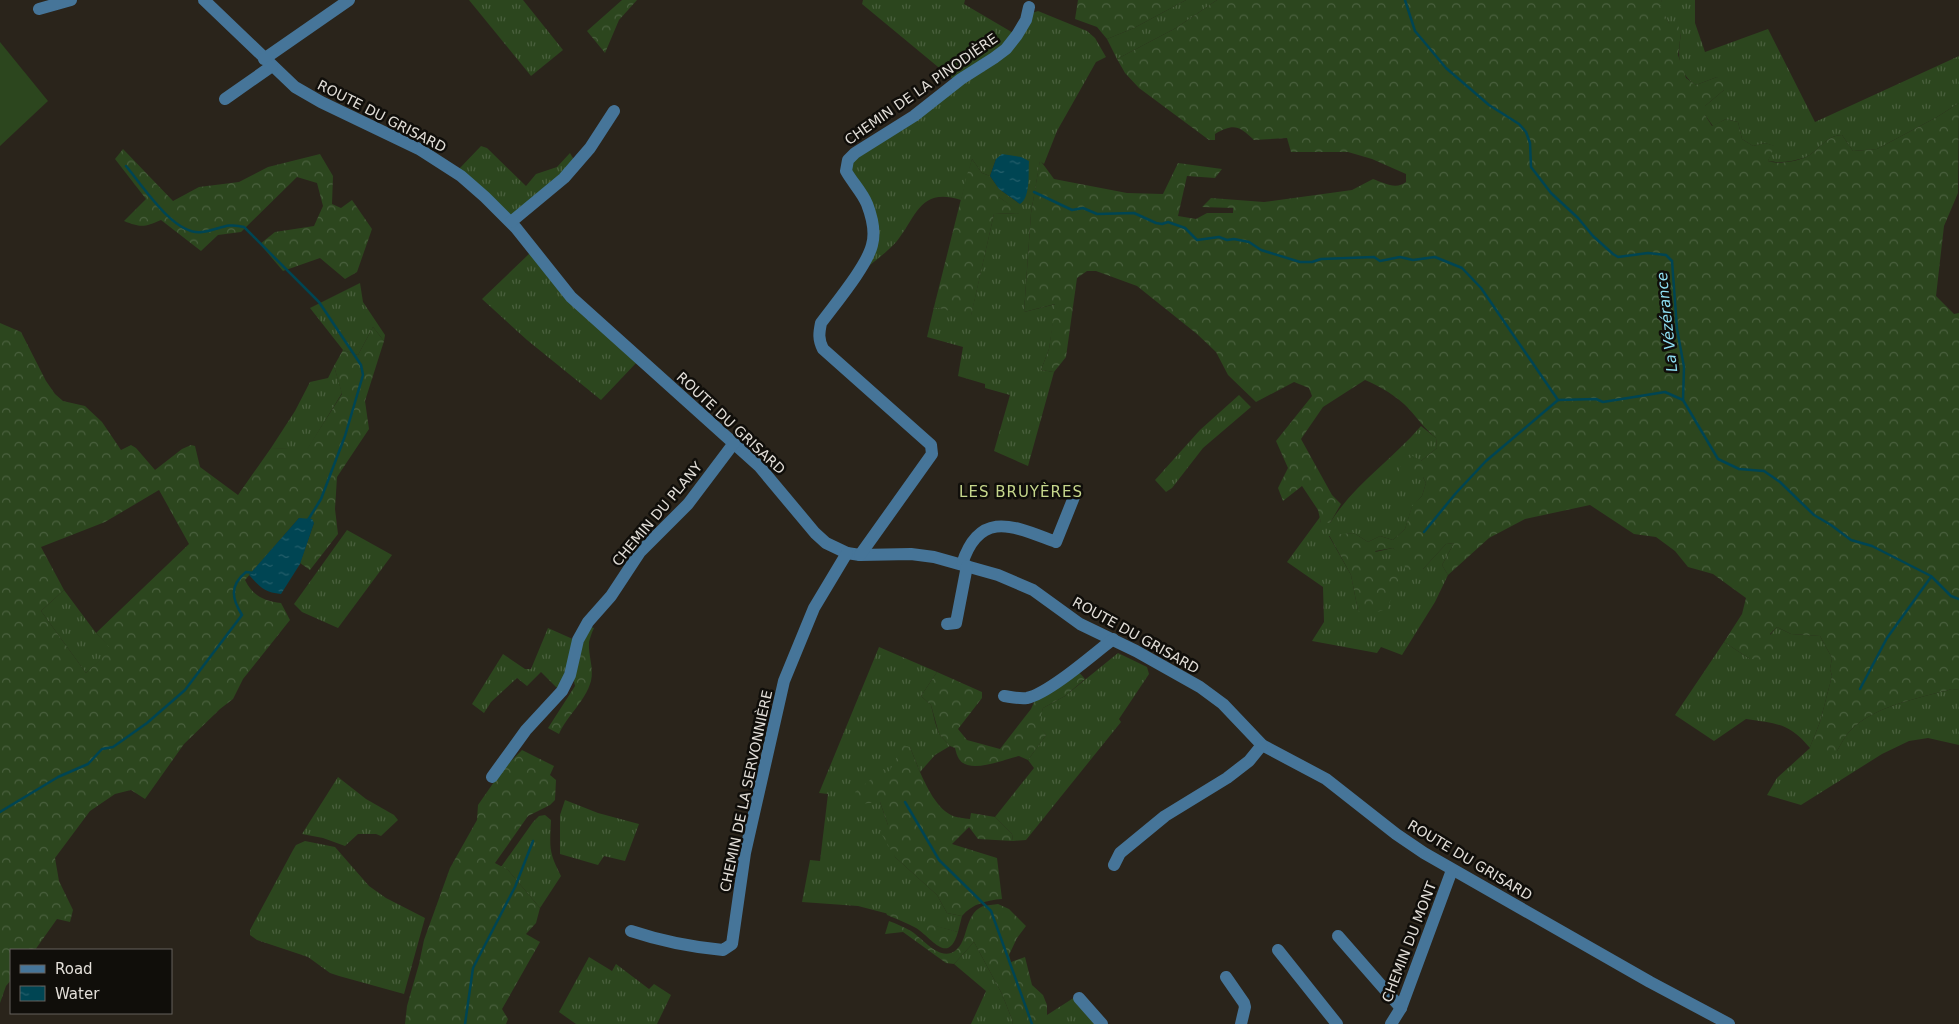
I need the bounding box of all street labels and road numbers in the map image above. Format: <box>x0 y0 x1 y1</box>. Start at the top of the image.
street label: CHEMIN DE LA PINODIÈRE <box>841 30 1001 148</box>
street label: ROUTE DU GRISARD <box>315 77 449 155</box>
street label: ROUTE DU GRISARD <box>674 369 788 477</box>
street label: CHEMIN DU PLANY <box>609 458 705 569</box>
street label: ROUTE DU GRISARD <box>1070 594 1202 676</box>
street label: CHEMIN DE LA SERVONNIÈRE <box>717 689 775 893</box>
street label: ROUTE DU GRISARD <box>1405 817 1535 903</box>
street label: CHEMIN DU MONT <box>1379 879 1440 1005</box>

